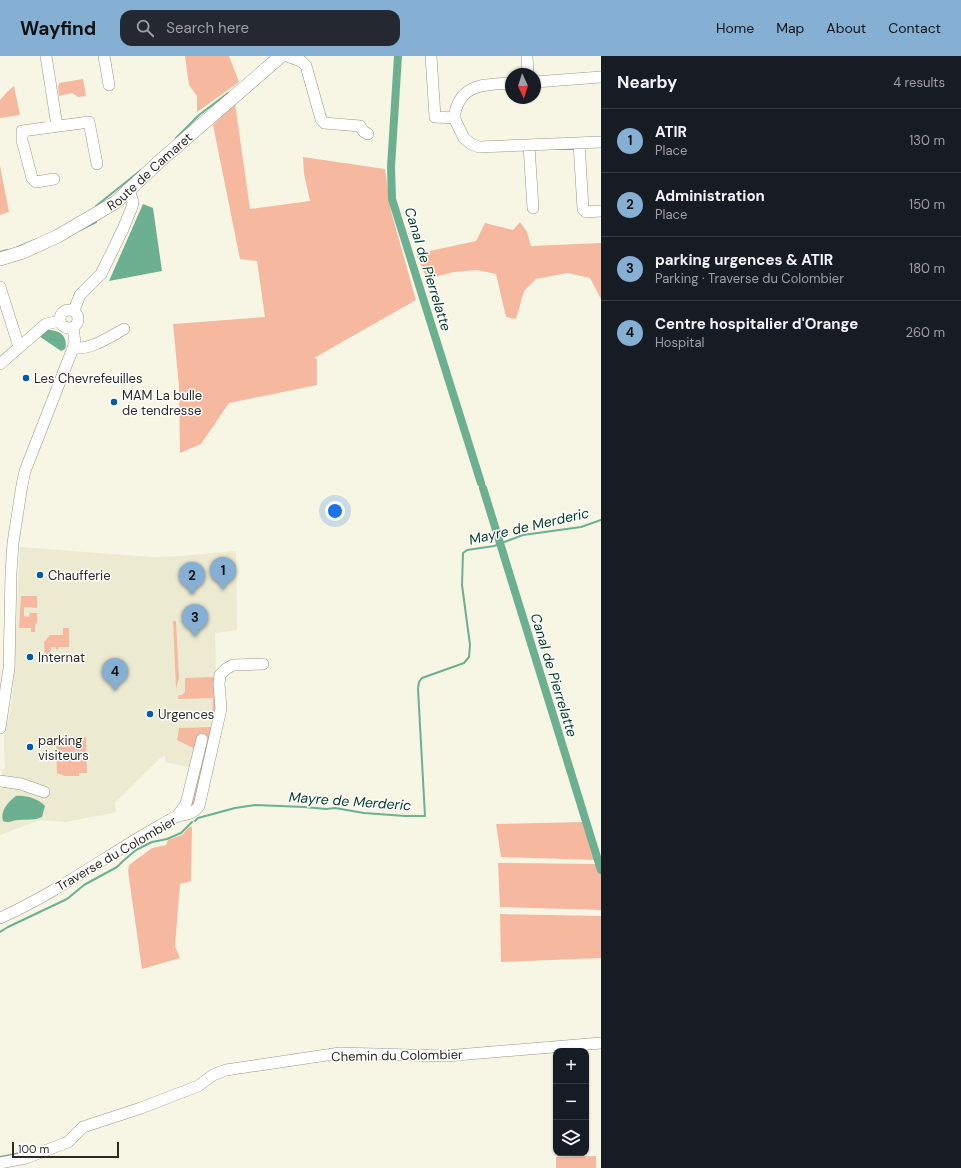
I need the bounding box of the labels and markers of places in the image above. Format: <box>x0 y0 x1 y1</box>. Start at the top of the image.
place label: Les Chevrefeuilles <box>34 370 143 387</box>
marker: Les Chevrefeuilles <box>21 373 31 383</box>
place label: MAM La bulle de tendresse <box>122 387 202 419</box>
marker: MAM La bulle de tendresse <box>109 397 119 407</box>
pin: 1 <box>210 557 236 590</box>
pin: 2 <box>179 562 205 595</box>
place label: Chaufferie <box>48 567 111 584</box>
marker: Chaufferie <box>35 570 45 580</box>
pin: 3 <box>182 604 208 637</box>
place label: Internat <box>38 649 85 666</box>
marker: Internat <box>25 652 35 662</box>
pin: 4 <box>102 658 128 691</box>
place label: Urgences <box>158 706 214 723</box>
marker: Urgences <box>145 709 155 719</box>
place label: parking visiteurs <box>38 732 89 764</box>
marker: parking visiteurs <box>25 742 35 752</box>

